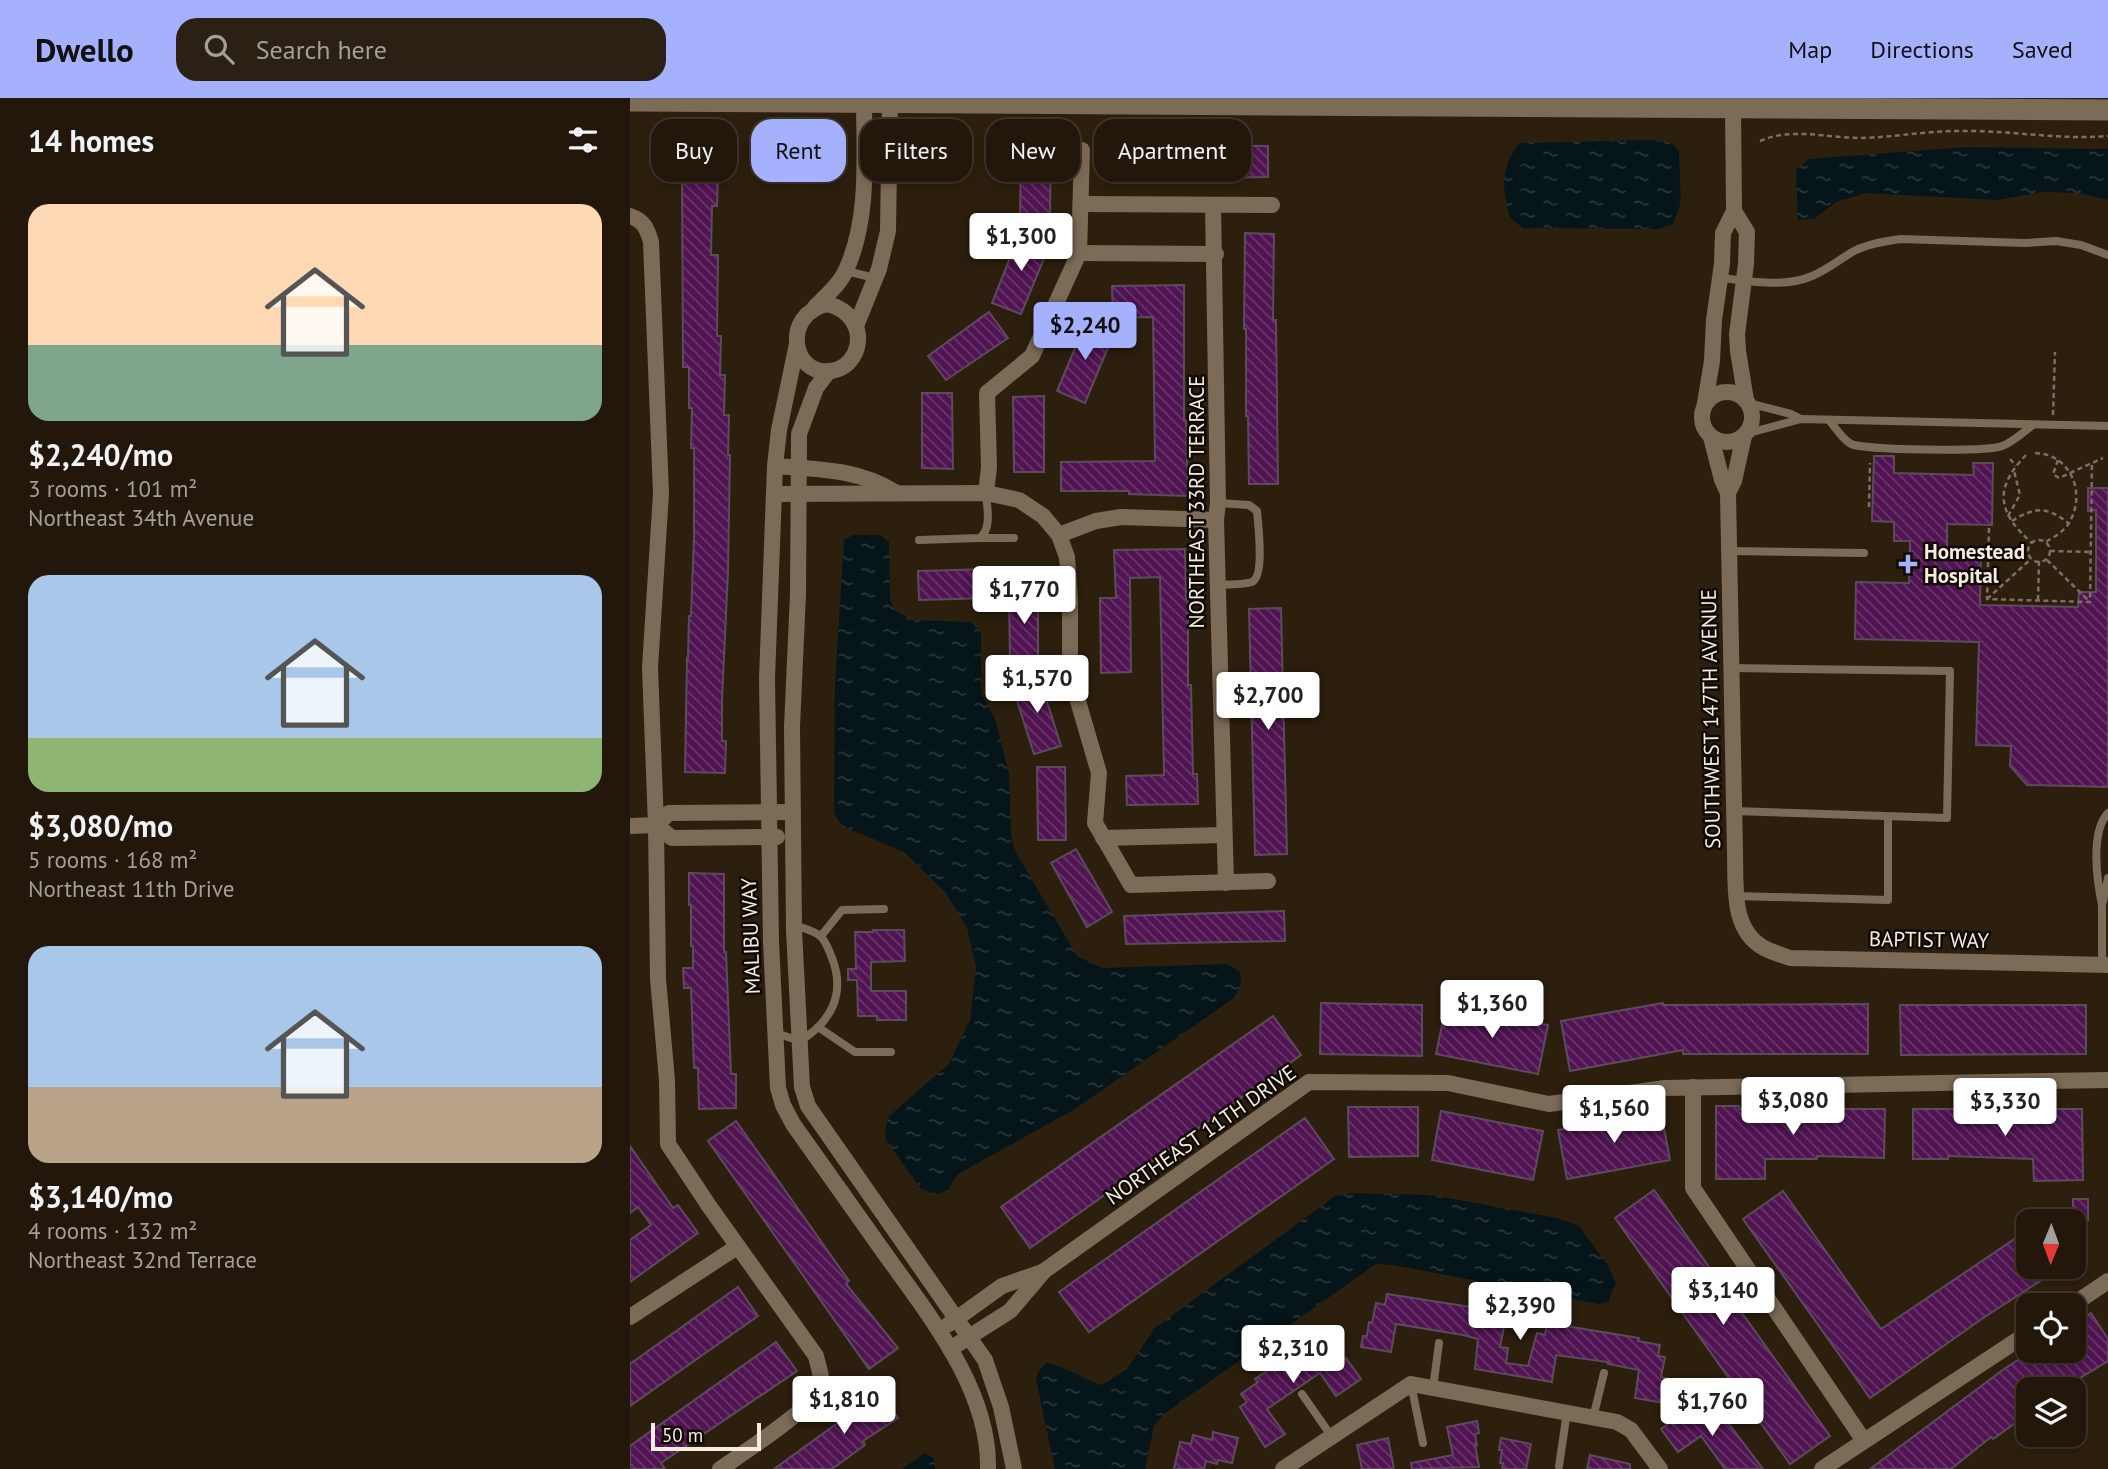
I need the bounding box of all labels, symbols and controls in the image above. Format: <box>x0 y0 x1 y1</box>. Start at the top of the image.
search box <box>176 18 666 81</box>
text: Dwello <box>35 28 134 71</box>
icon: search <box>200 30 238 68</box>
text: Search here <box>256 33 387 66</box>
text: Map <box>1788 34 1832 65</box>
text: Directions <box>1870 34 1974 65</box>
text: Saved <box>2012 34 2073 65</box>
chip: Buy <box>651 119 737 182</box>
chip: Rent <box>751 119 846 182</box>
chip: Filters <box>860 119 972 182</box>
chip: New <box>986 119 1080 182</box>
chip: Apartment <box>1094 119 1251 182</box>
text: 14 homes <box>28 121 154 160</box>
icon: filters <box>564 121 602 159</box>
pin: $1,300 <box>964 214 1078 273</box>
text: $1,300 <box>985 221 1057 250</box>
icon: home <box>252 249 378 375</box>
pin: $2,240 <box>1028 302 1142 362</box>
text: $2,240 <box>1049 310 1121 339</box>
street label: NORTHEAST 33RD TERRACE <box>1183 375 1210 629</box>
text: $2,240/mo <box>28 435 173 474</box>
text: 3 rooms · 101 m² <box>28 474 197 503</box>
text: Northeast 34th Avenue <box>28 503 254 532</box>
place label: Homestead Hospital <box>1924 538 2025 589</box>
marker: Homestead Hospital <box>1898 554 1918 574</box>
pin: $1,770 <box>967 566 1081 626</box>
text: $1,770 <box>988 574 1060 603</box>
street label: SOUTHWEST 147TH AVENUE <box>1695 589 1726 849</box>
icon: home <box>252 620 378 746</box>
pin: $1,570 <box>980 656 1094 715</box>
text: $1,570 <box>1001 663 1073 692</box>
pin: $2,700 <box>1211 672 1325 732</box>
text: $2,700 <box>1232 680 1304 709</box>
text: $3,080/mo <box>28 806 173 845</box>
text: 5 rooms · 168 m² <box>28 845 197 874</box>
text: Northeast 11th Drive <box>28 874 235 903</box>
street label: MALIBU WAY <box>735 877 766 995</box>
street label: BAPTIST WAY <box>1869 925 1990 954</box>
pin: $1,360 <box>1435 981 1549 1040</box>
text: $1,360 <box>1456 988 1528 1017</box>
icon: home <box>252 991 378 1117</box>
street label: NORTHEAST 11TH DRIVE <box>1100 1059 1301 1211</box>
pin: $3,080 <box>1736 1077 1850 1137</box>
pin: $3,330 <box>1948 1079 2062 1138</box>
text: $3,080 <box>1757 1085 1829 1114</box>
pin: $1,560 <box>1557 1086 1671 1145</box>
text: $3,330 <box>1969 1086 2041 1115</box>
text: $1,560 <box>1578 1093 1650 1122</box>
text: $3,140/mo <box>28 1177 173 1216</box>
north arrow <box>2016 1209 2086 1279</box>
map controls <box>2016 1209 2086 1447</box>
text: 4 rooms · 132 m² <box>28 1216 197 1245</box>
text: Northeast 32nd Terrace <box>28 1245 257 1274</box>
pin: $3,140 <box>1666 1268 1780 1327</box>
text: $3,140 <box>1687 1275 1759 1304</box>
pin: $2,390 <box>1463 1282 1577 1342</box>
text: $2,390 <box>1484 1290 1556 1319</box>
button: locate <box>2016 1293 2086 1363</box>
pin: $2,310 <box>1236 1326 1350 1385</box>
text: $2,310 <box>1257 1333 1329 1362</box>
pin: $1,810 <box>787 1376 901 1436</box>
button: layers <box>2016 1377 2086 1447</box>
pin: $1,760 <box>1655 1378 1769 1438</box>
text: $1,810 <box>808 1384 880 1413</box>
text: $1,760 <box>1676 1386 1748 1415</box>
scale bar <box>651 1420 761 1452</box>
text: 50 m <box>662 1423 703 1447</box>

